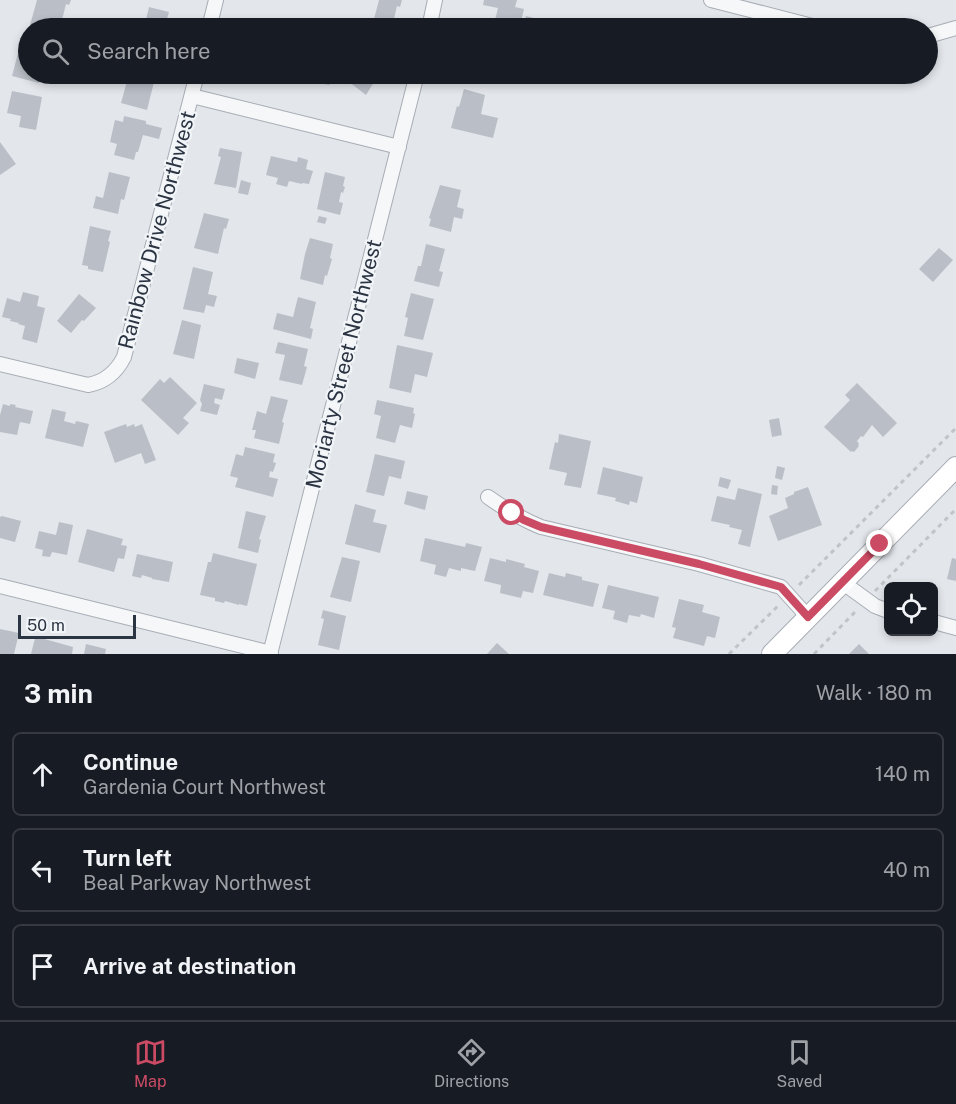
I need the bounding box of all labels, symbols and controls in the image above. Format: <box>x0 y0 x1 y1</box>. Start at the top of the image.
search box <box>18 18 938 84</box>
icon: search <box>39 35 72 68</box>
text: Search here <box>87 38 211 64</box>
street label: Rainbow Drive Northwest <box>113 108 200 352</box>
street label: Moriarty Street Northwest <box>300 237 387 491</box>
route start <box>498 499 524 525</box>
route end <box>866 530 892 556</box>
map controls <box>884 582 938 636</box>
button: locate <box>884 582 938 636</box>
scale bar <box>18 612 136 640</box>
text: 50 m <box>27 616 65 635</box>
text: 3 min <box>24 678 93 709</box>
text: Walk · 180 m <box>816 681 932 705</box>
text: Continue <box>83 749 178 775</box>
icon: ahead <box>26 758 59 791</box>
text: 140 m <box>875 762 930 786</box>
text: Gardenia Court Northwest <box>83 775 326 799</box>
text: Turn left <box>83 845 172 871</box>
icon: left <box>26 854 59 887</box>
text: 40 m <box>883 858 930 882</box>
text: Beal Parkway Northwest <box>83 871 311 895</box>
icon: arrive <box>26 950 59 983</box>
text: Arrive at destination <box>83 953 296 979</box>
tab: Map <box>134 1036 167 1091</box>
tab: Directions <box>434 1036 509 1091</box>
tab: Saved <box>777 1036 822 1091</box>

